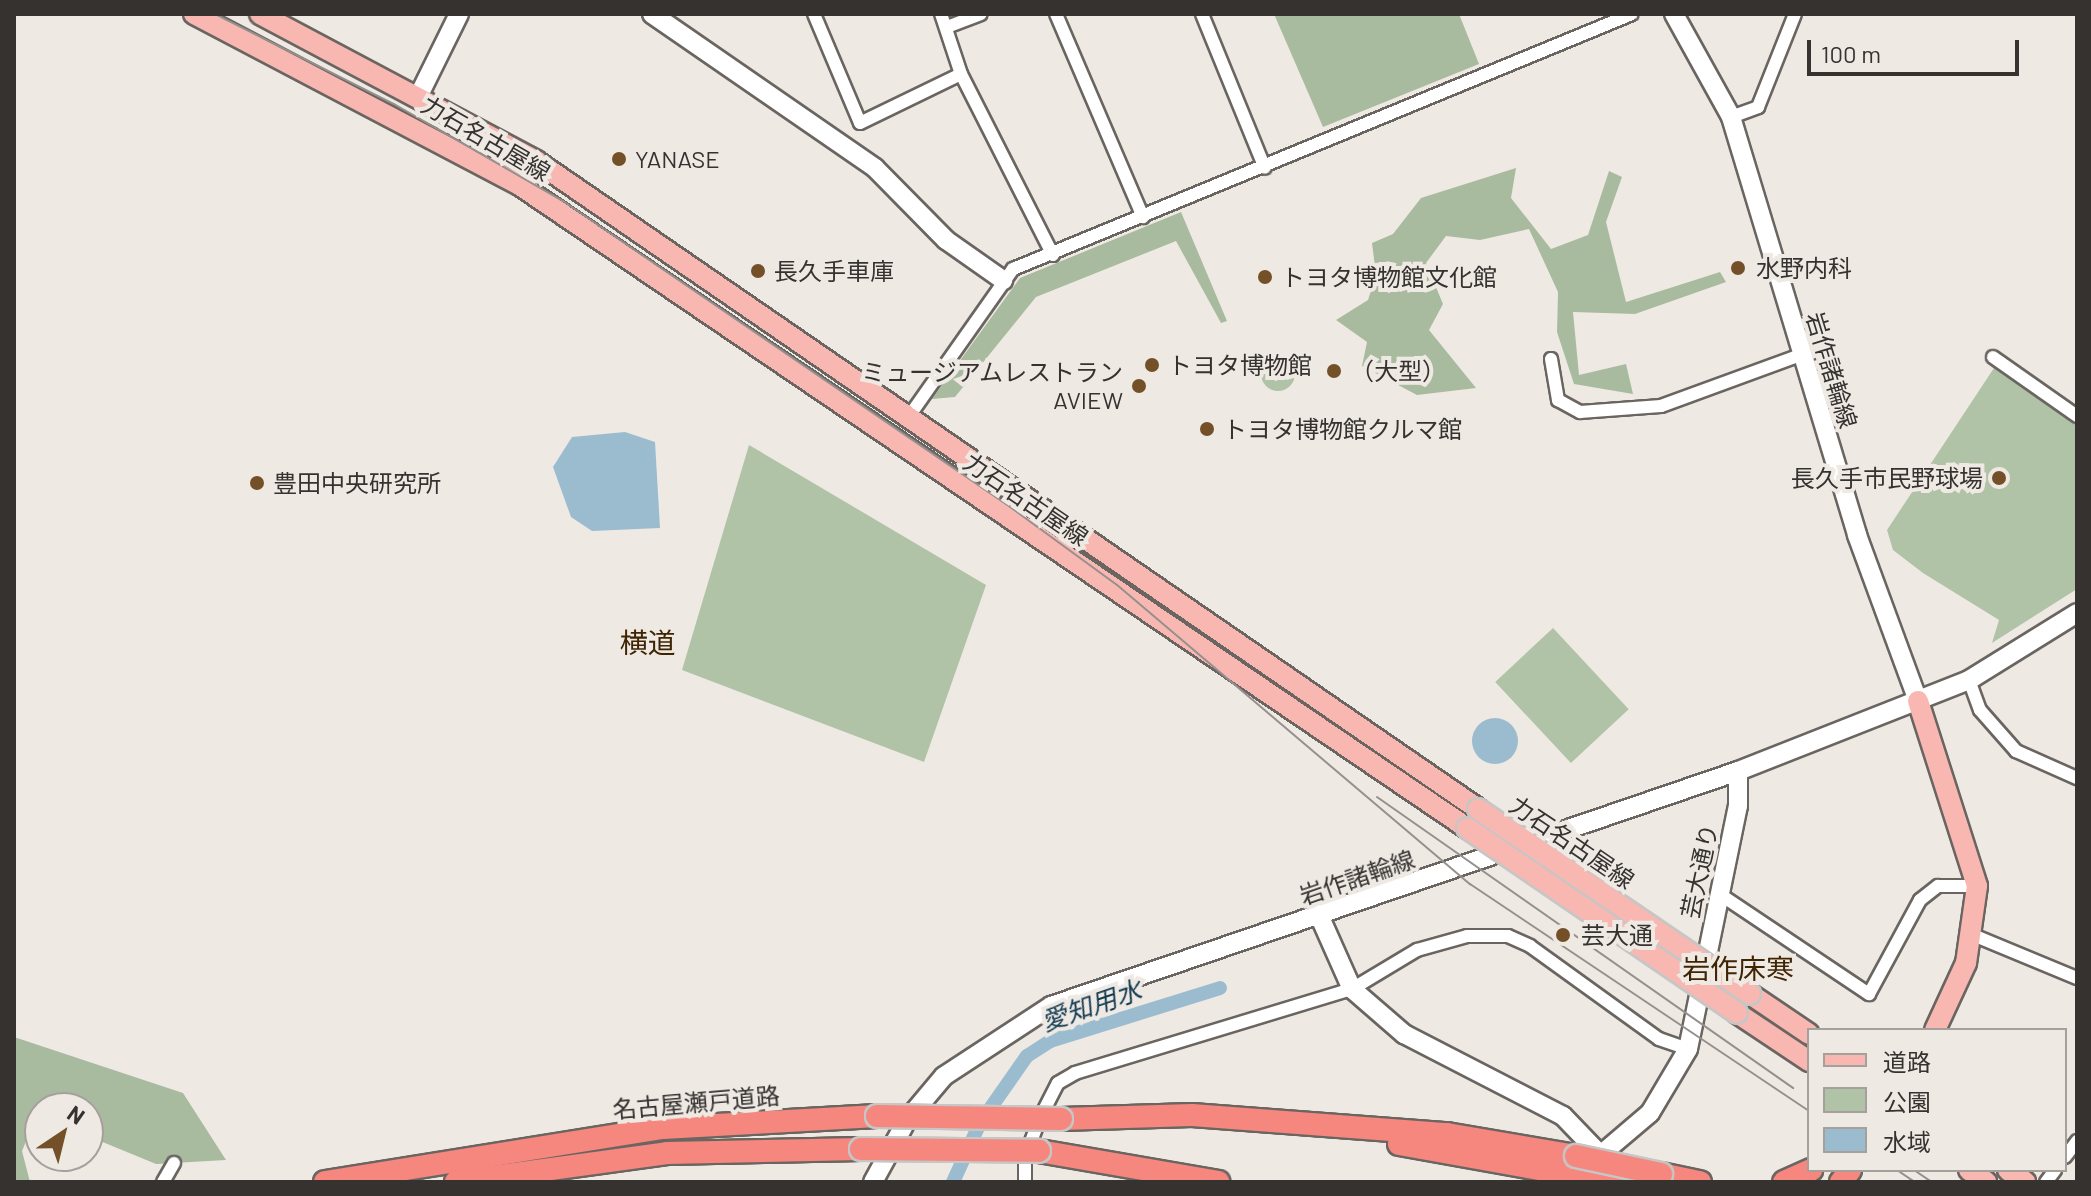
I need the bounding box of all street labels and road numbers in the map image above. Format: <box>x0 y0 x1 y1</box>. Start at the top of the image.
street label: 力石名古屋線 <box>416 90 556 186</box>
street label: 岩作諸輪線 <box>1801 308 1863 432</box>
street label: 力石名古屋線 <box>958 447 1094 551</box>
street label: 力石名古屋線 <box>1504 790 1640 894</box>
street label: 芸大通り <box>1675 821 1723 921</box>
street label: 岩作諸輪線 <box>1296 844 1418 910</box>
street label: 名古屋瀬戸道路 <box>611 1080 781 1124</box>

